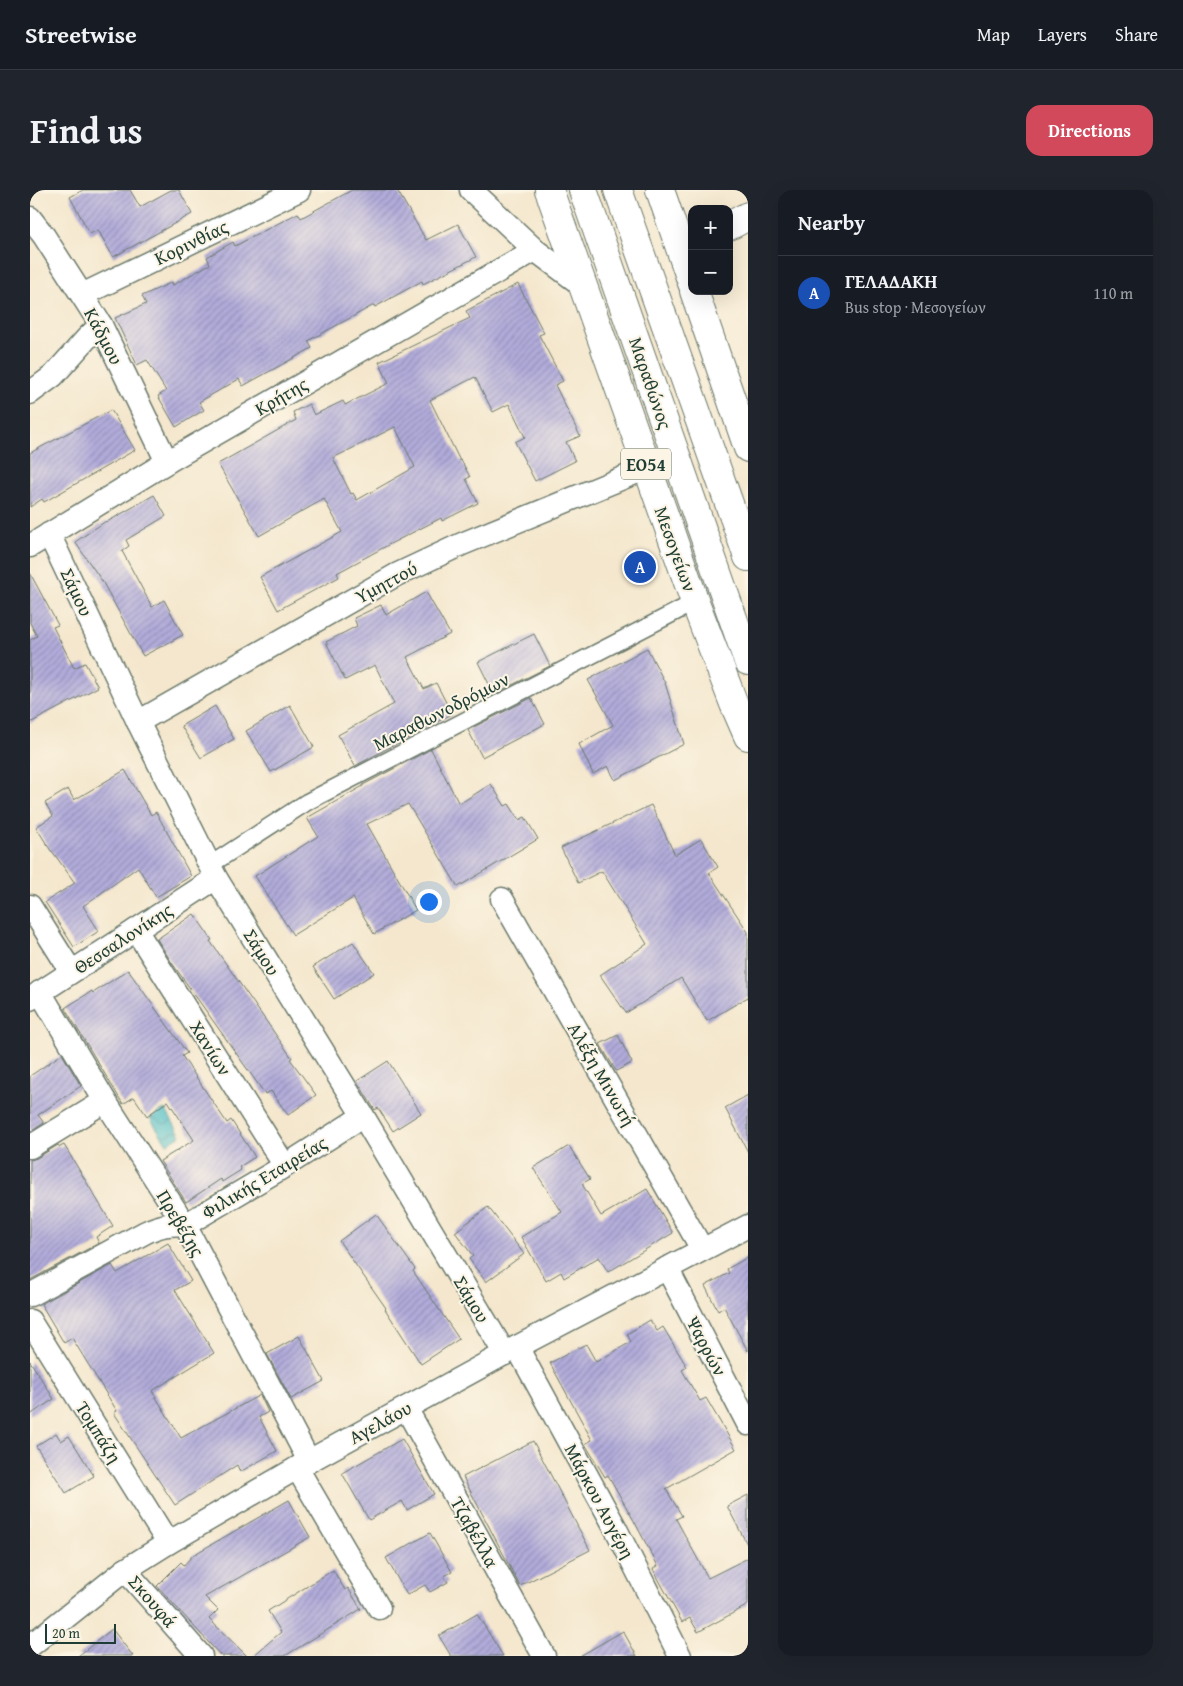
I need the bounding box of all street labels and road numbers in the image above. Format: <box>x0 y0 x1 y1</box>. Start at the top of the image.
street label: Κορινθίας <box>149 212 233 272</box>
street label: Κάδμου <box>77 302 131 370</box>
street label: Μαραθώνος <box>622 333 680 433</box>
street label: Κρήτης <box>249 370 313 422</box>
road number: ΕΟ54 <box>621 448 671 480</box>
street label: Μεσογείων <box>648 502 704 596</box>
street label: Υμηττού <box>349 554 422 611</box>
street label: Σάμου <box>54 563 100 621</box>
street label: Μαραθωνοδρόμων <box>368 664 514 757</box>
street label: Θεσσαλονίκης <box>68 896 178 980</box>
street label: Σάμου <box>237 923 287 981</box>
street label: Χανίων <box>183 1015 239 1081</box>
street label: Αλέξη Μινωτή <box>561 1017 643 1131</box>
street label: Φιλικής Εταιρείας <box>196 1128 332 1226</box>
street label: Πρεβέζης <box>150 1184 212 1262</box>
street label: Σάμου <box>447 1270 497 1328</box>
street label: Ψαρρών <box>679 1310 735 1381</box>
street label: Αγελάου <box>343 1393 417 1451</box>
street label: Τομπάζη <box>69 1396 129 1468</box>
street label: Μάρκου Αυγέρη <box>558 1439 642 1563</box>
street label: Τζαβέλλα <box>444 1491 506 1573</box>
street label: Σκουφά <box>122 1568 184 1634</box>

